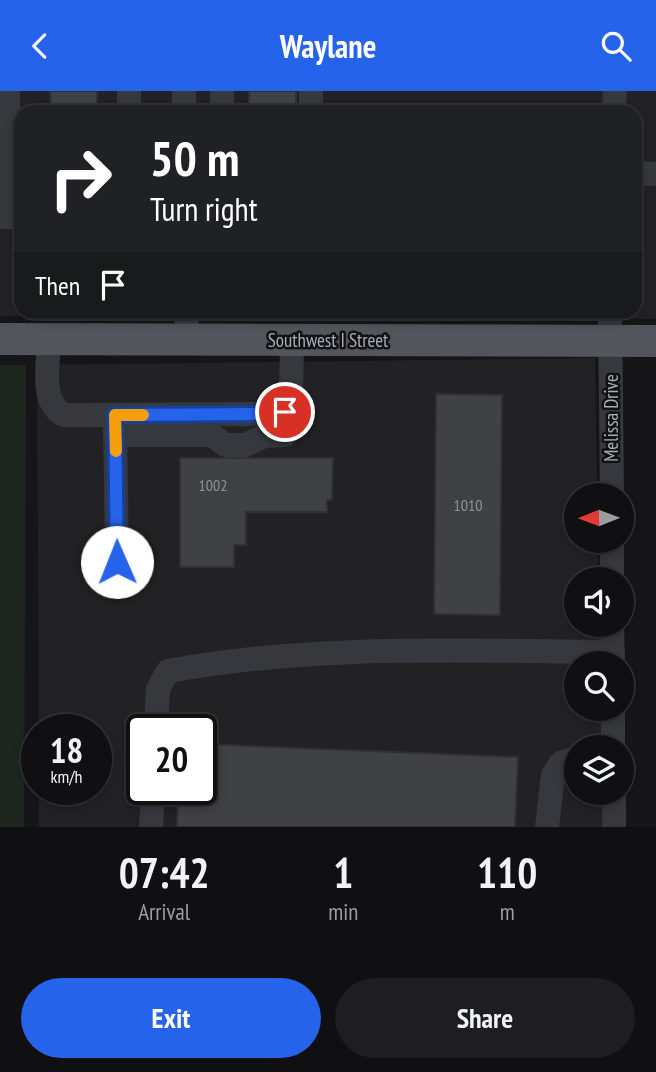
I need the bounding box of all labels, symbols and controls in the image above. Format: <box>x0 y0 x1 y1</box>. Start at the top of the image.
text: Waylane <box>280 25 376 67</box>
icon: back <box>21 27 59 65</box>
icon: search <box>597 27 635 65</box>
text: 50 m <box>150 126 239 190</box>
icon: right <box>35 133 126 224</box>
text: Turn right <box>150 188 258 230</box>
icon: arrive <box>94 266 132 304</box>
text: Then <box>35 269 80 302</box>
street label: Southwest I Street <box>268 328 389 352</box>
street label: Melissa Drive <box>599 374 623 462</box>
pin <box>255 382 315 442</box>
icon: arrive <box>266 393 304 431</box>
house number: 1002 <box>199 475 227 495</box>
north arrow <box>564 483 634 553</box>
map controls <box>564 483 634 805</box>
house number: 1010 <box>454 495 482 515</box>
position arrow <box>80 525 154 599</box>
button: sound <box>564 567 634 637</box>
button: search <box>564 651 634 721</box>
speed limit sign: 20 <box>126 714 217 805</box>
text: 18 <box>50 727 83 773</box>
button: layers <box>564 735 634 805</box>
text: km/h <box>51 765 82 788</box>
text: 07:42 <box>119 845 210 900</box>
text: 1 <box>333 845 353 900</box>
text: 110 <box>477 845 537 900</box>
text: Arrival <box>138 897 190 926</box>
text: min <box>328 897 358 926</box>
text: m <box>500 897 515 926</box>
button: Exit <box>21 978 321 1058</box>
button: Share <box>335 978 635 1058</box>

